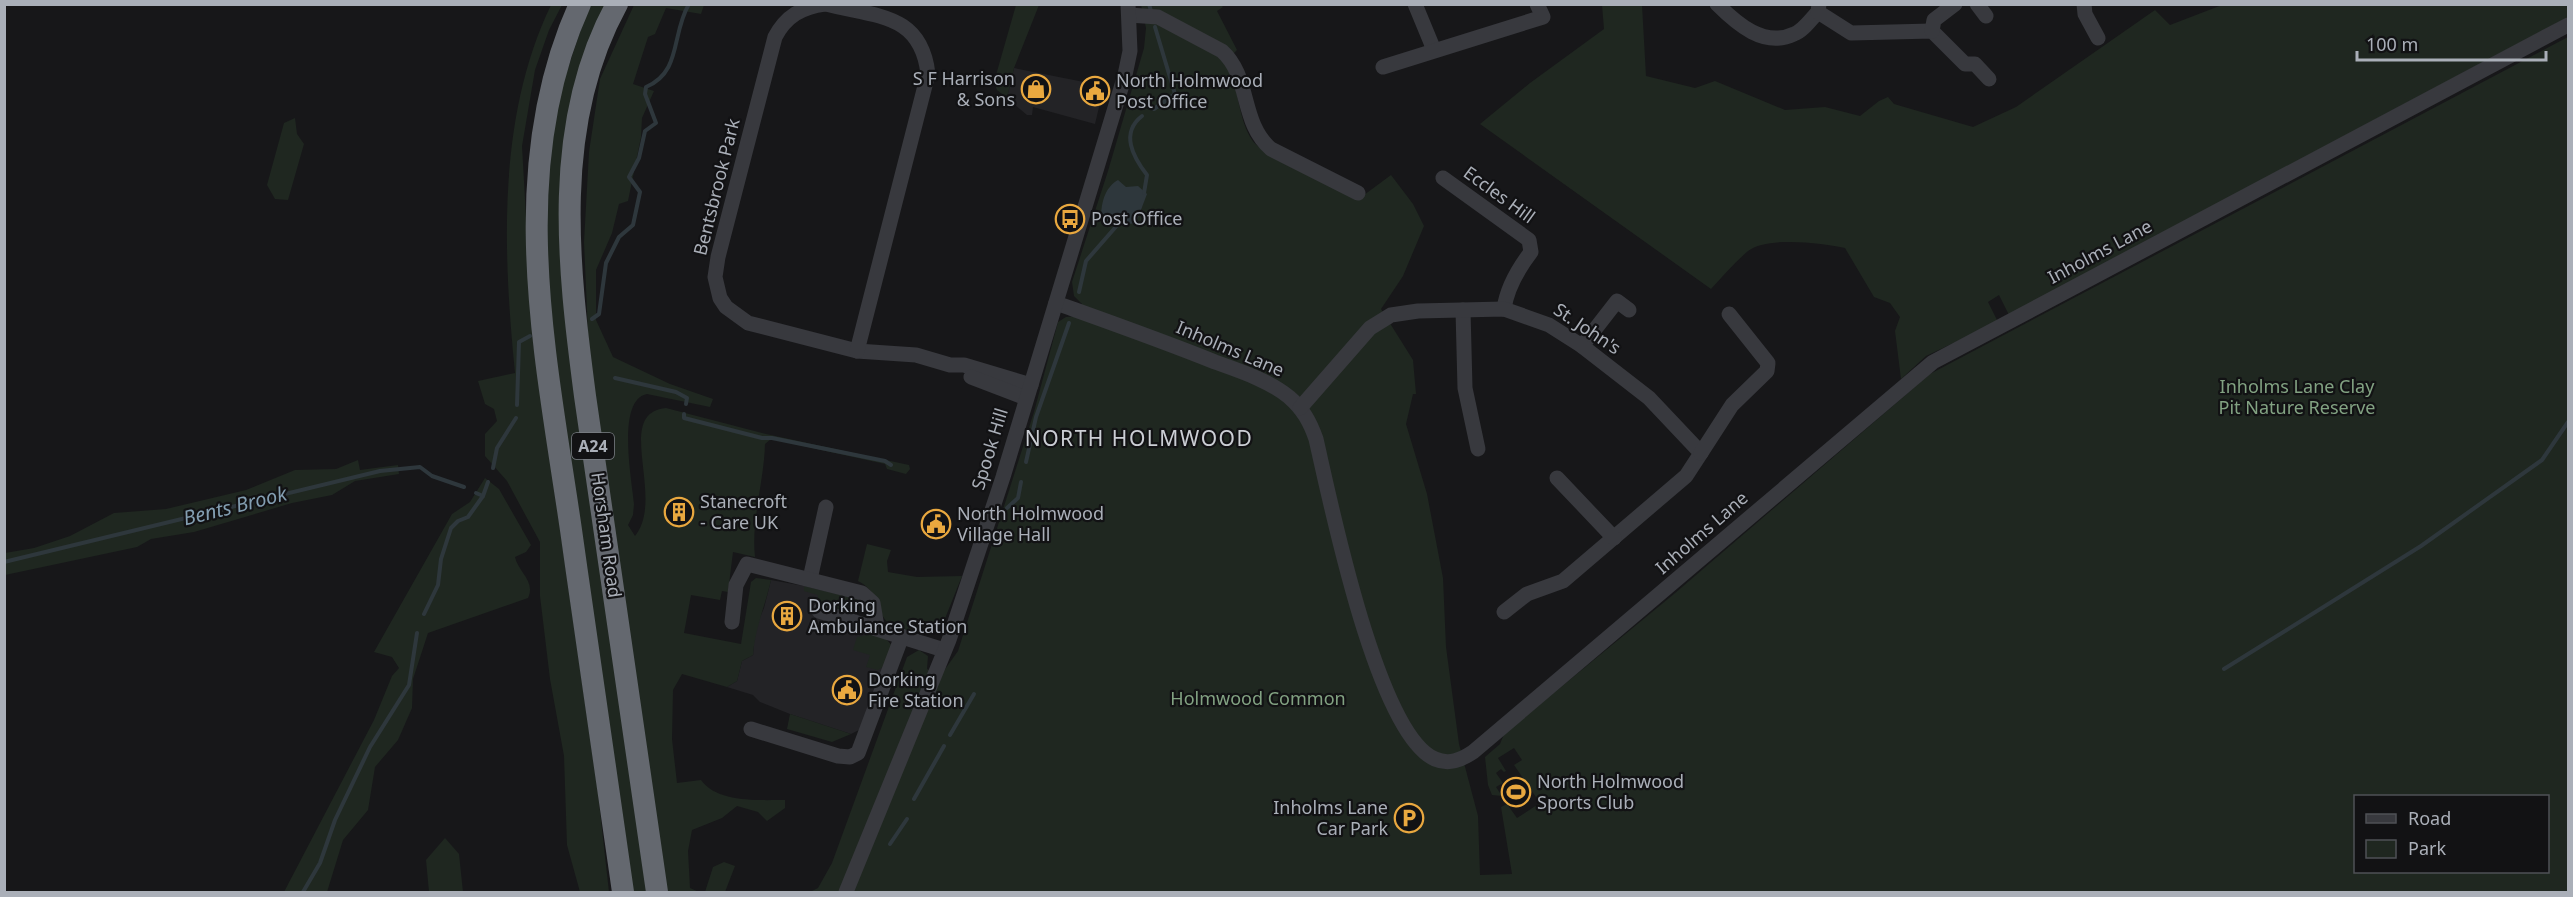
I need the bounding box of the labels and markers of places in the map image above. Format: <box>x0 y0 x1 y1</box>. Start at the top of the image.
place label: S F Harrison & Sons <box>913 66 1015 111</box>
place label: North Holmwood Post Office <box>1116 68 1263 113</box>
shop icon: S F Harrison & Sons <box>1020 73 1052 105</box>
public building icon: North Holmwood Post Office <box>1079 75 1111 107</box>
bus stop icon: Post Office <box>1054 203 1086 235</box>
place label: Post Office <box>1091 206 1182 230</box>
place label: Stanecroft - Care UK <box>700 489 788 534</box>
building icon: Stanecroft - Care UK <box>663 496 695 528</box>
place label: North Holmwood Village Hall <box>957 501 1104 546</box>
public building icon: North Holmwood Village Hall <box>920 508 952 540</box>
place label: Dorking Ambulance Station <box>808 593 968 638</box>
building icon: Dorking Ambulance Station <box>771 600 803 632</box>
place label: Dorking Fire Station <box>868 667 964 712</box>
public building icon: Dorking Fire Station <box>831 674 863 706</box>
place label: North Holmwood Sports Club <box>1537 769 1684 814</box>
sports icon: North Holmwood Sports Club <box>1500 776 1532 808</box>
place label: Inholms Lane Car Park <box>1273 795 1388 840</box>
parking icon: Inholms Lane Car Park <box>1393 802 1425 834</box>

